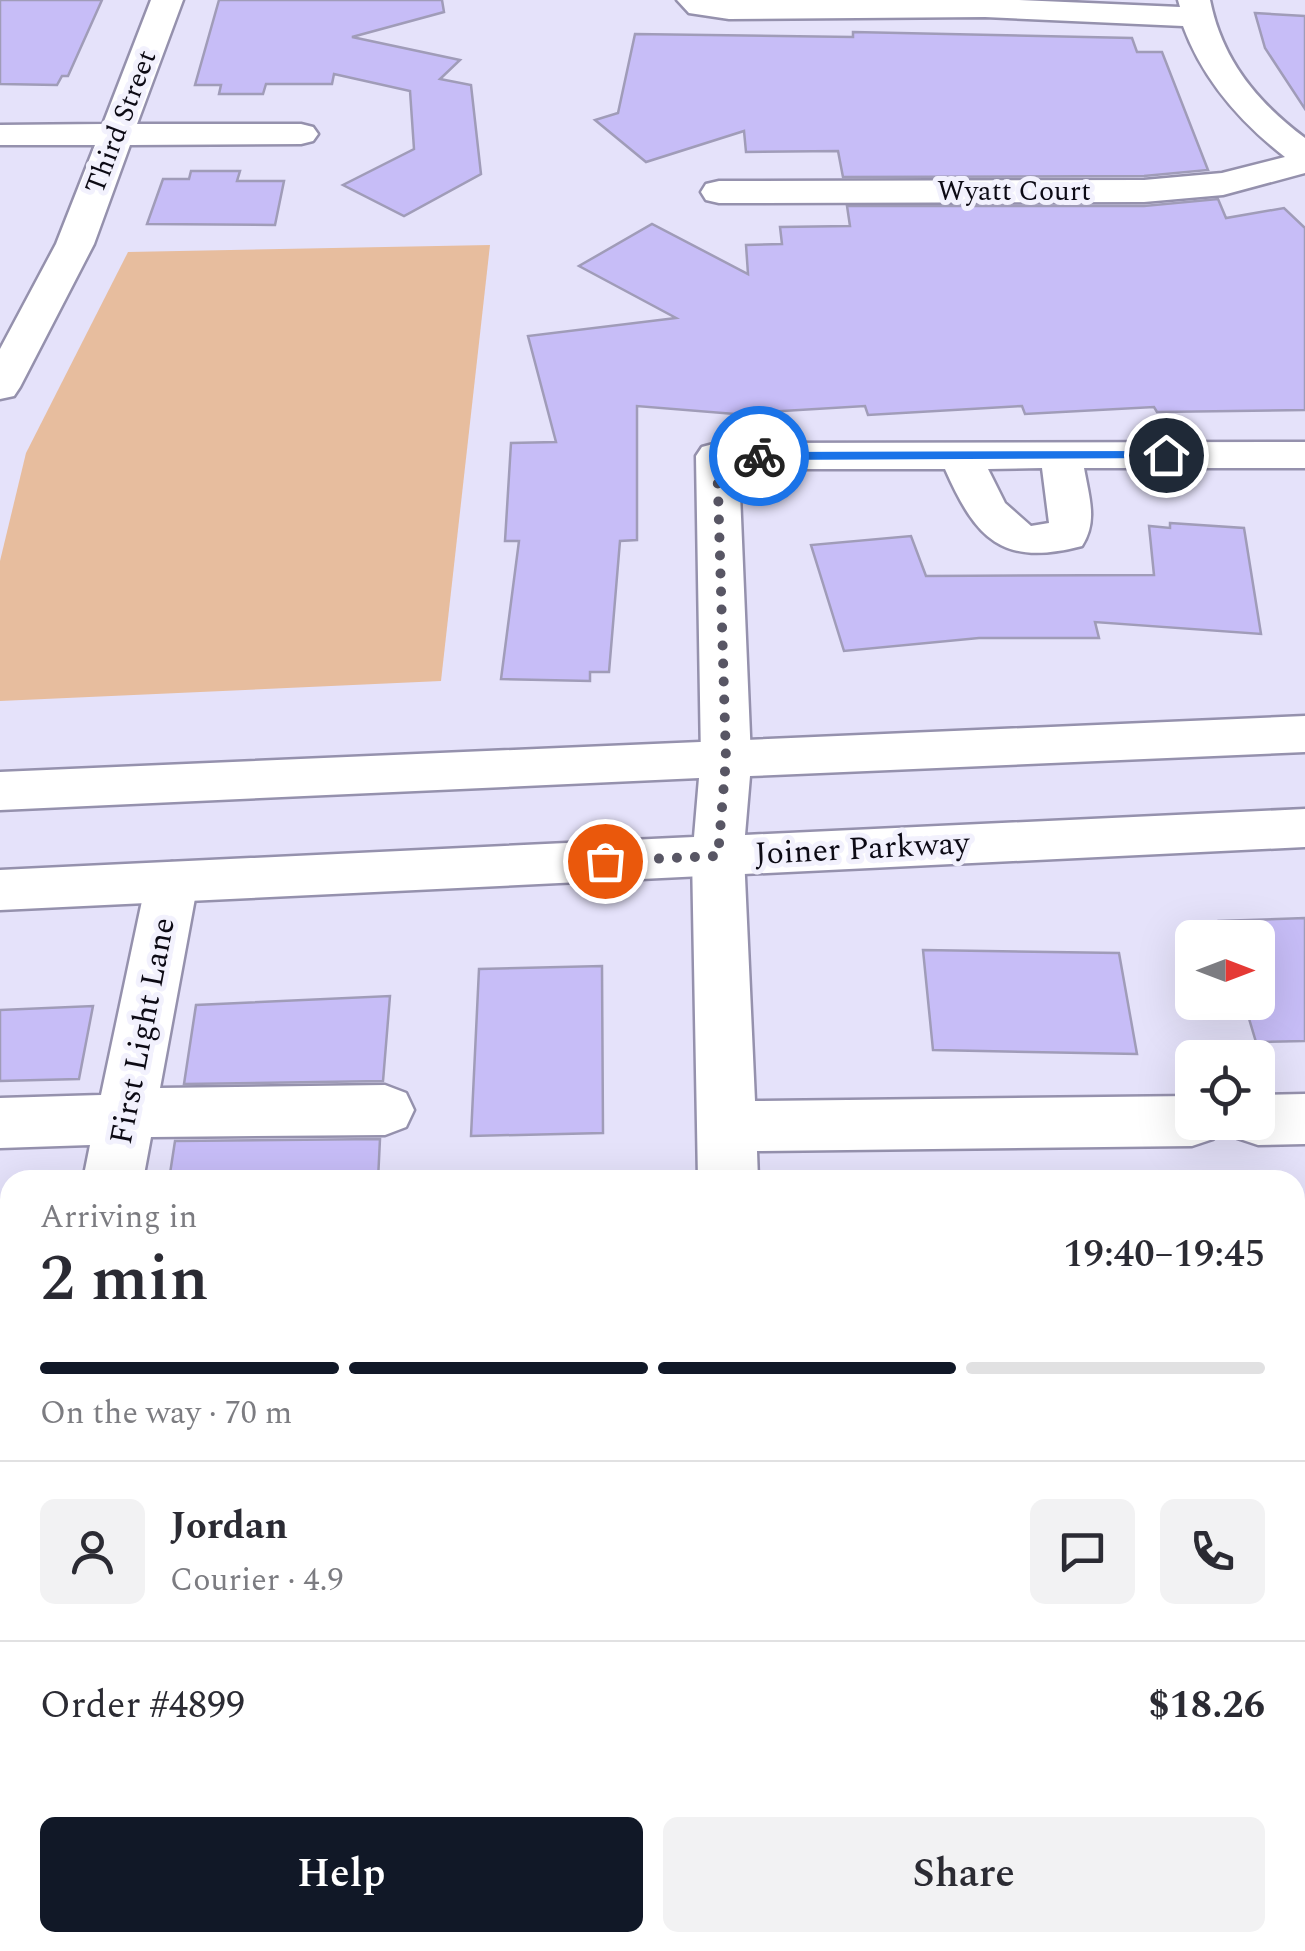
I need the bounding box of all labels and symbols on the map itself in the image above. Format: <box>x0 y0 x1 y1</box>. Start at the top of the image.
street label: Third Street <box>74 44 168 200</box>
street label: Wyatt Court <box>937 170 1091 213</box>
courier <box>709 406 809 506</box>
pin <box>1124 413 1209 498</box>
pin <box>563 819 648 904</box>
street label: Joiner Parkway <box>753 819 972 879</box>
street label: First Light Lane <box>97 913 189 1149</box>
north arrow <box>1175 920 1275 1020</box>

